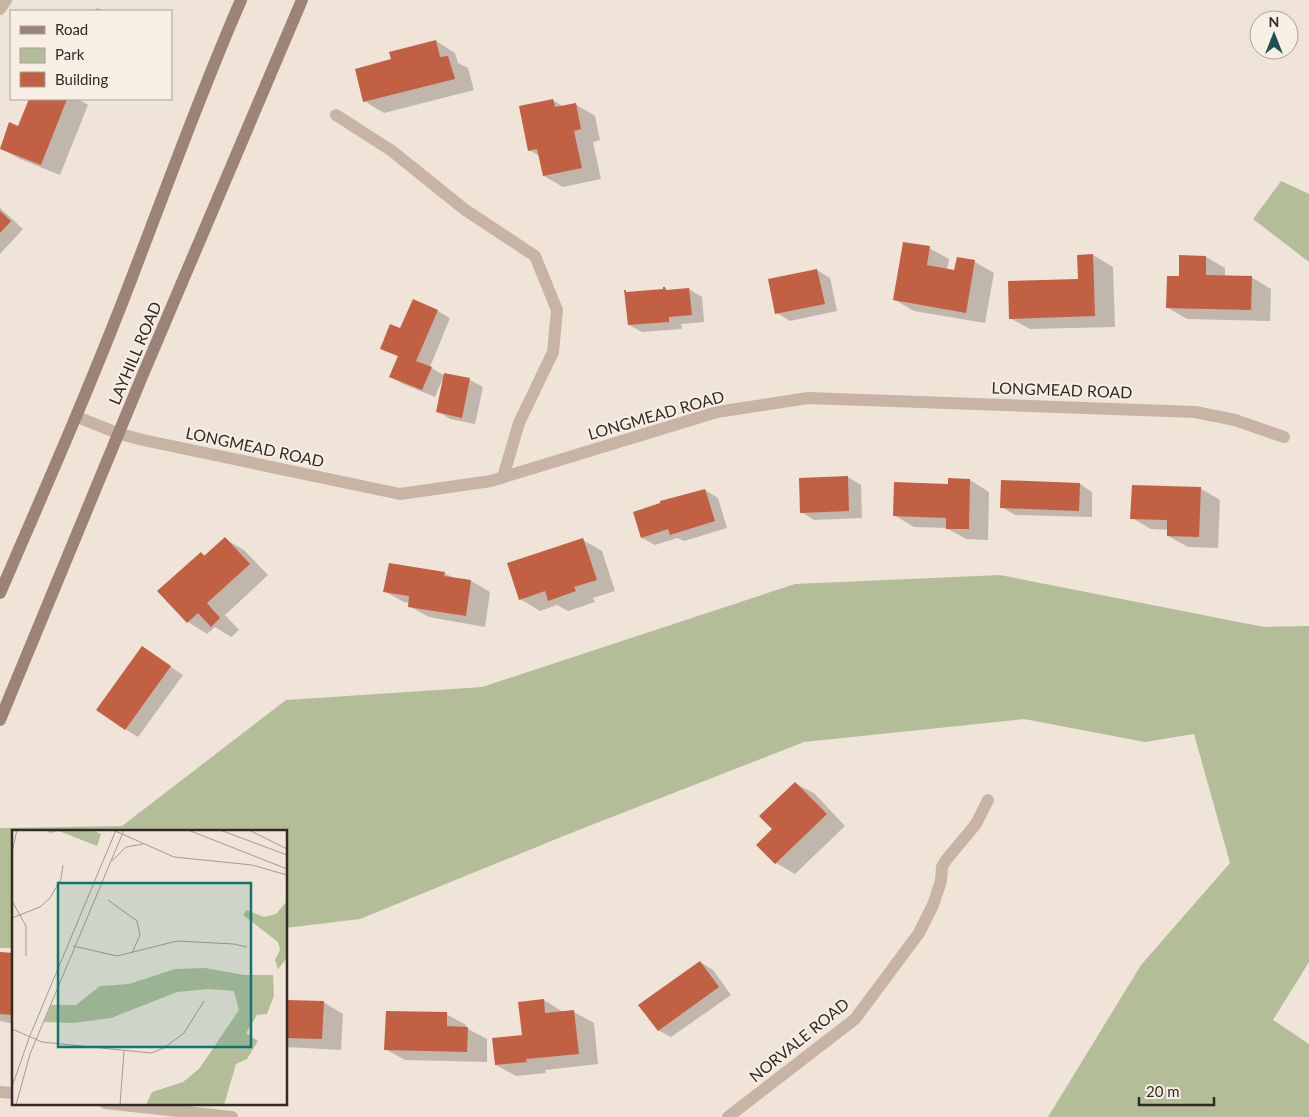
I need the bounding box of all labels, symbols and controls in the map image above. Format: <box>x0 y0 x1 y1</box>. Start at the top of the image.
legend <box>10 10 172 100</box>
north arrow <box>1249 10 1299 60</box>
text: N <box>1269 13 1279 30</box>
text: Road <box>55 20 88 38</box>
text: Park <box>55 45 85 63</box>
text: Building <box>55 70 108 88</box>
street label: LAYHILL ROAD <box>104 298 165 407</box>
street label: LONGMEAD ROAD <box>991 378 1133 401</box>
street label: LONGMEAD ROAD <box>585 386 726 443</box>
street label: LONGMEAD ROAD <box>184 423 326 470</box>
inset map <box>12 830 288 1104</box>
street label: NORVALE ROAD <box>745 994 852 1086</box>
scale bar <box>1139 1074 1214 1106</box>
text: 20 m <box>1146 1082 1180 1100</box>

